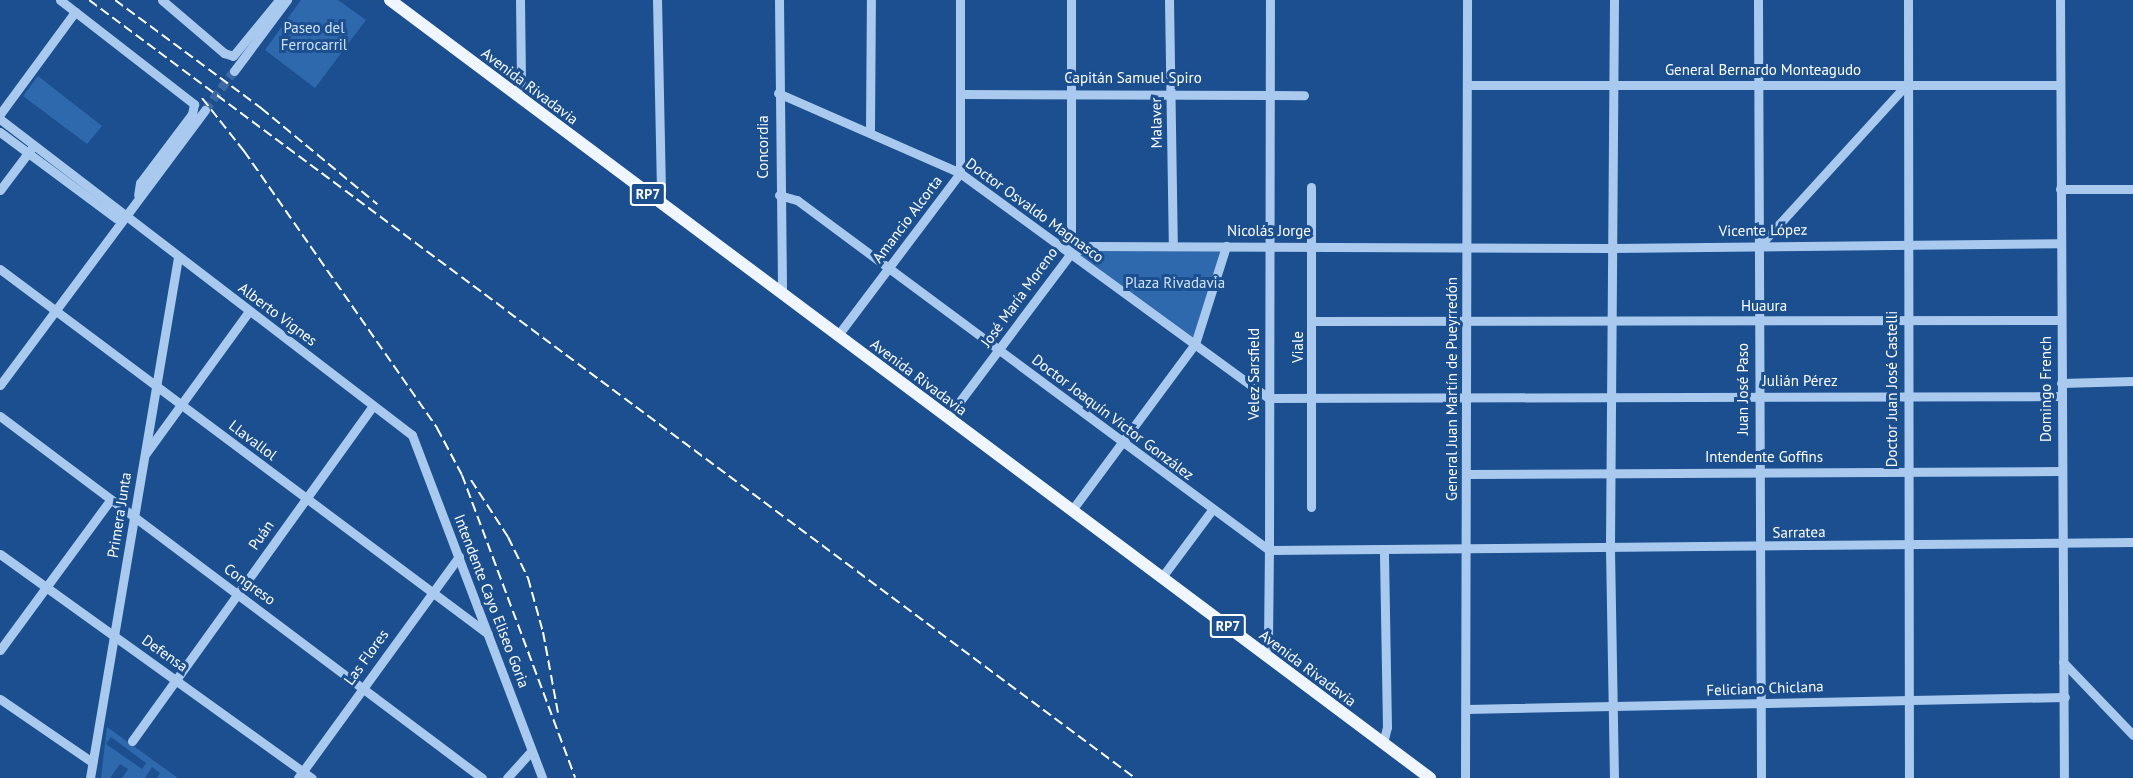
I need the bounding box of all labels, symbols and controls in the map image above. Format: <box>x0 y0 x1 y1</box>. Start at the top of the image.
park label: Paseo del Ferrocarril <box>281 18 347 53</box>
street label: Avenida Rivadavia <box>478 44 582 128</box>
street label: General Bernardo Monteagudo <box>1665 61 1861 79</box>
street label: Capitán Samuel Spiro <box>1064 69 1202 87</box>
street label: Malaver <box>1147 97 1165 149</box>
street label: Concordia <box>754 115 772 179</box>
street label: Doctor Osvaldo Magnasco <box>962 154 1108 266</box>
street label: Amancio Alcorta <box>868 172 946 266</box>
road number: RP7 <box>628 183 668 205</box>
street label: Vicente López <box>1719 220 1807 240</box>
street label: Nicolás Jorge <box>1227 222 1311 240</box>
street label: José María Moreno <box>977 244 1061 350</box>
park label: Plaza Rivadavia <box>1125 274 1225 292</box>
street label: General Juan Martín de Pueyrredón <box>1443 277 1461 501</box>
street label: Alberto Vignes <box>235 278 321 350</box>
street label: Huaura <box>1741 297 1787 315</box>
street label: Doctor Juan José Castelli <box>1883 311 1901 467</box>
street label: Velez Sarsfield <box>1245 328 1263 420</box>
street label: Viale <box>1289 331 1307 363</box>
street label: Avenida Rivadavia <box>867 335 971 419</box>
street label: Domingo French <box>2037 336 2055 442</box>
street label: Juan José Paso <box>1734 343 1752 435</box>
street label: Doctor Joaquín Victor González <box>1028 350 1198 484</box>
street label: Julián Pérez <box>1762 372 1838 390</box>
street label: Llavallol <box>225 416 281 464</box>
street label: Intendente Goffins <box>1705 448 1823 466</box>
street label: Primera Junta <box>103 471 135 559</box>
street label: Intendente Cayo Eliseo Goria <box>451 512 533 690</box>
street label: Puán <box>245 517 277 553</box>
street label: Sarratea <box>1772 523 1826 541</box>
street label: Congreso <box>221 559 279 609</box>
road number: RP7 <box>1208 615 1248 637</box>
street label: Las Flores <box>340 626 392 688</box>
street label: Avenida Rivadavia <box>1256 626 1360 710</box>
street label: Defensa <box>139 631 191 675</box>
street label: Feliciano Chiclana <box>1706 677 1824 699</box>

